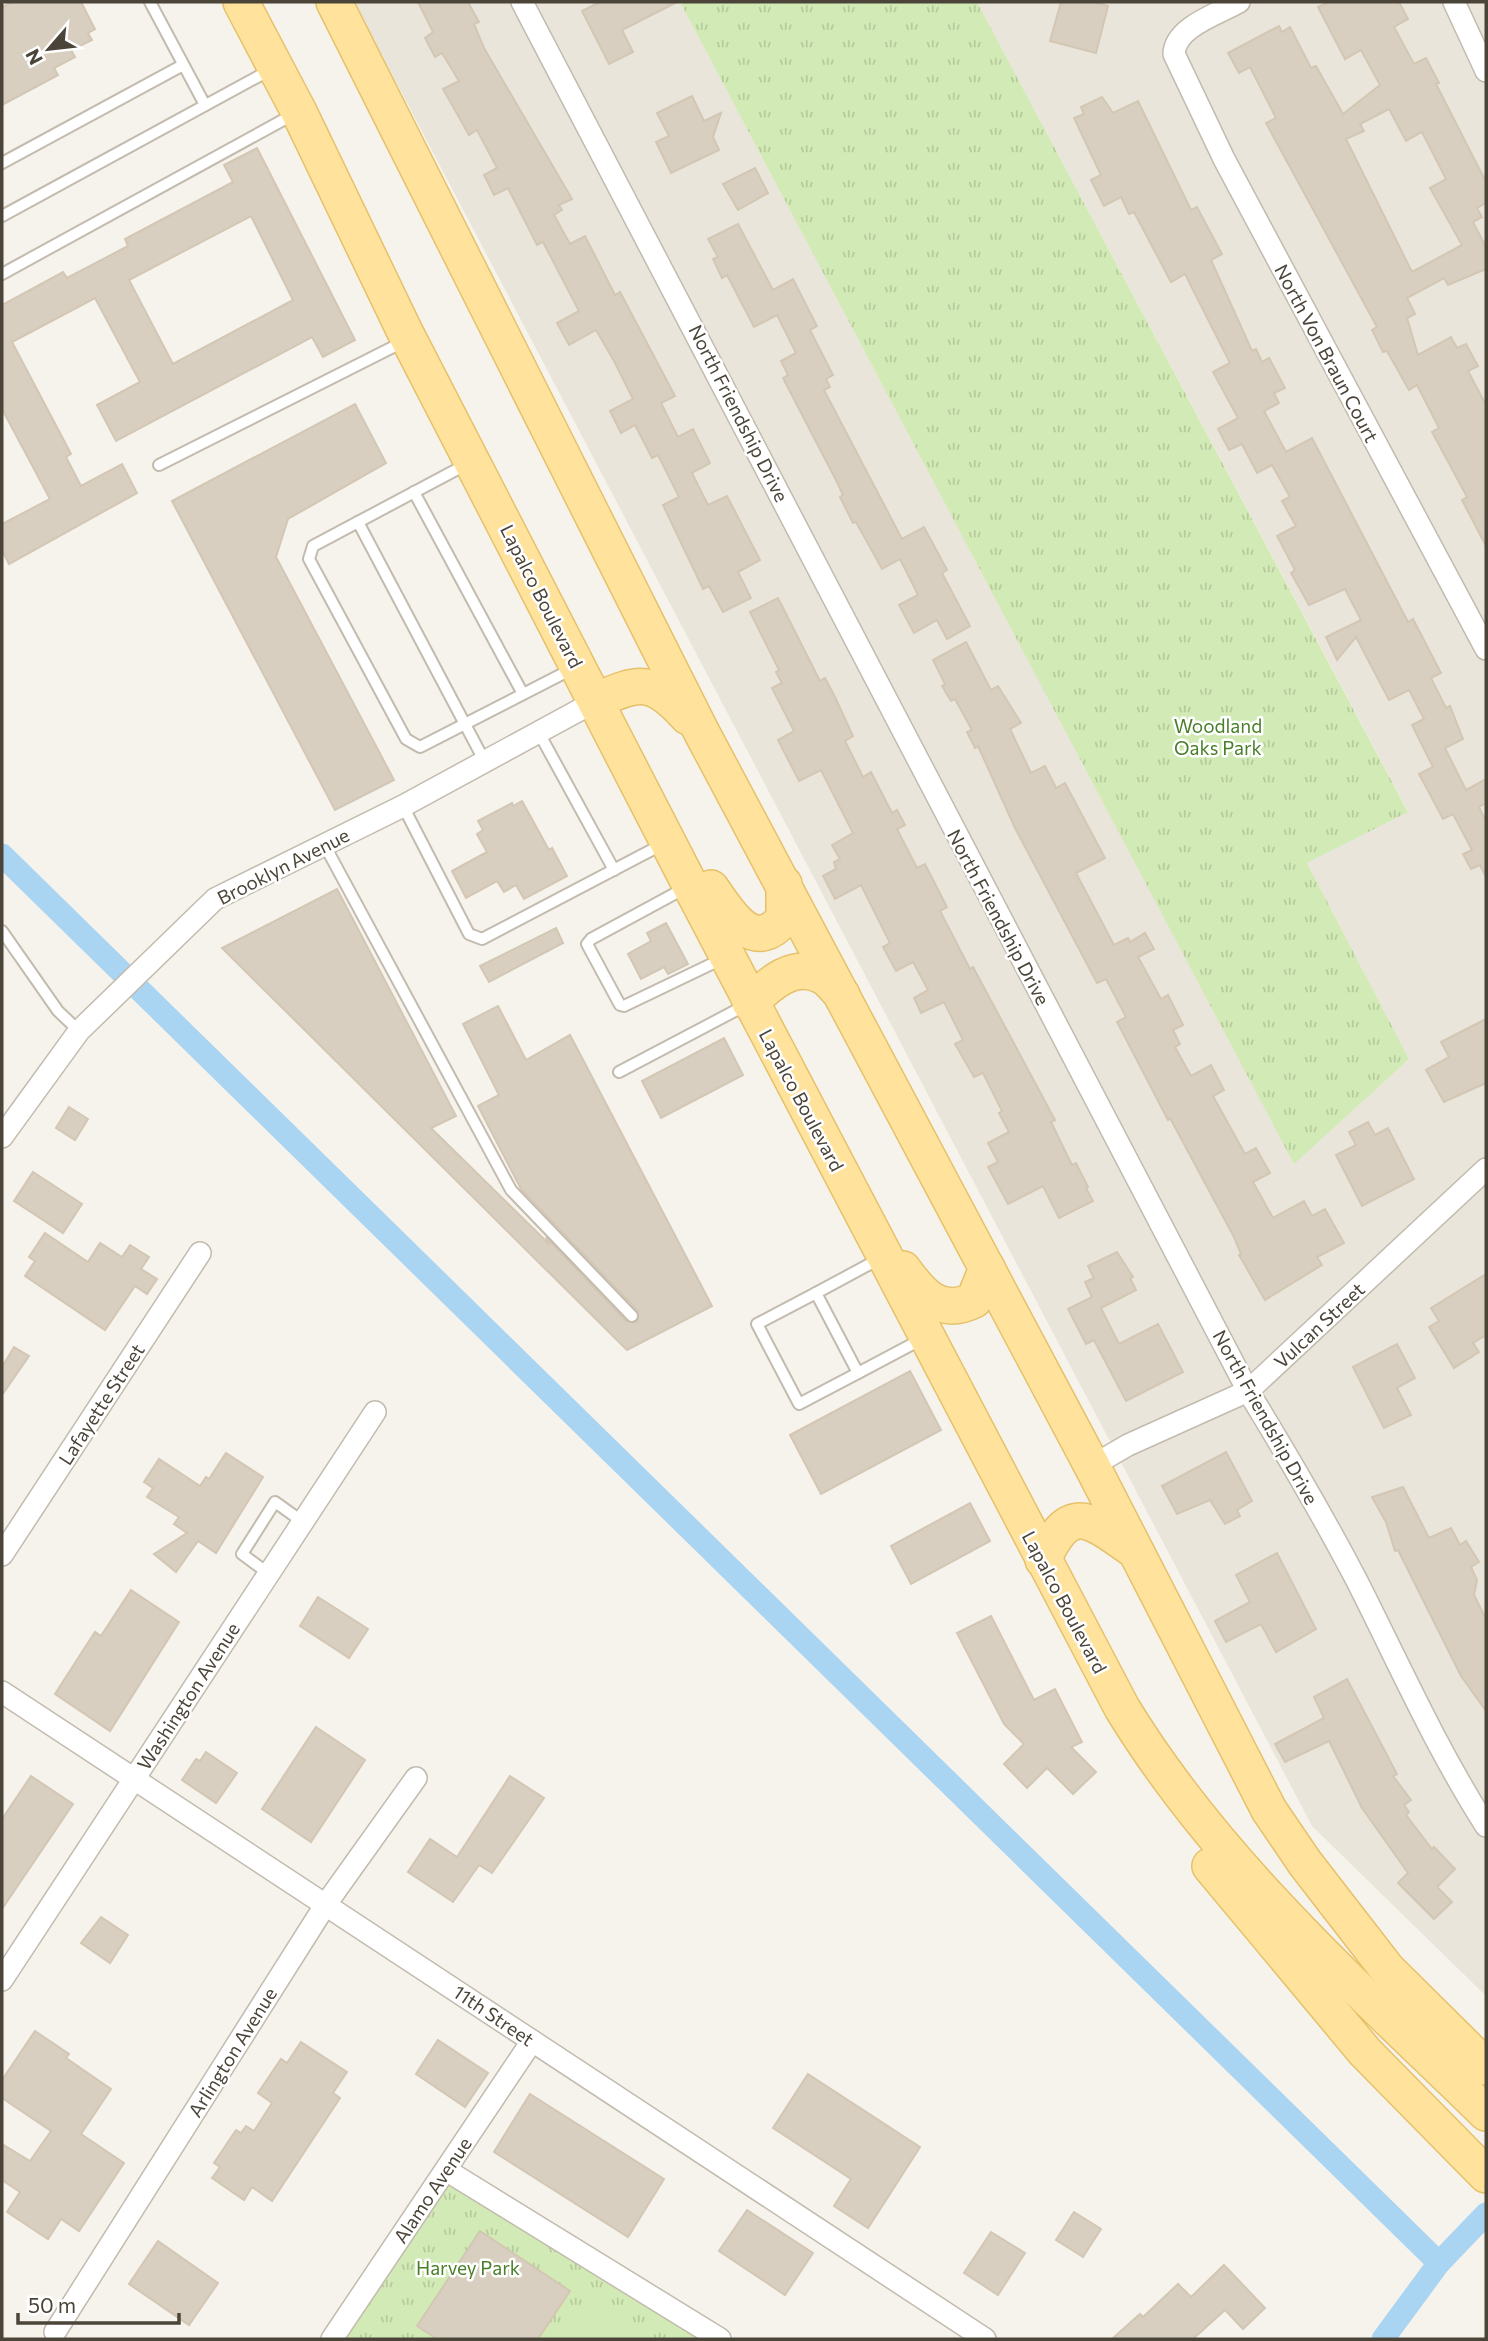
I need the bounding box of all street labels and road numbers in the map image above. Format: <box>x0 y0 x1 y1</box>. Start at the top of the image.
street label: North Von Braun Court <box>1270 260 1384 446</box>
street label: North Friendship Drive <box>684 321 794 505</box>
street label: Lapalco Boulevard <box>496 520 588 672</box>
street label: Brooklyn Avenue <box>213 823 353 909</box>
street label: North Friendship Drive <box>943 825 1055 1009</box>
street label: Lapalco Boulevard <box>755 1025 849 1175</box>
street label: Vulcan Street <box>1269 1277 1369 1373</box>
street label: North Friendship Drive <box>1208 1326 1324 1508</box>
street label: Lafayette Street <box>53 1339 149 1469</box>
street label: Lapalco Boulevard <box>1018 1527 1112 1677</box>
street label: Washington Avenue <box>132 1618 244 1774</box>
street label: 11th Street <box>449 1980 539 2050</box>
street label: Arlington Avenue <box>183 1983 281 2121</box>
street label: Alamo Avenue <box>388 2133 476 2247</box>

